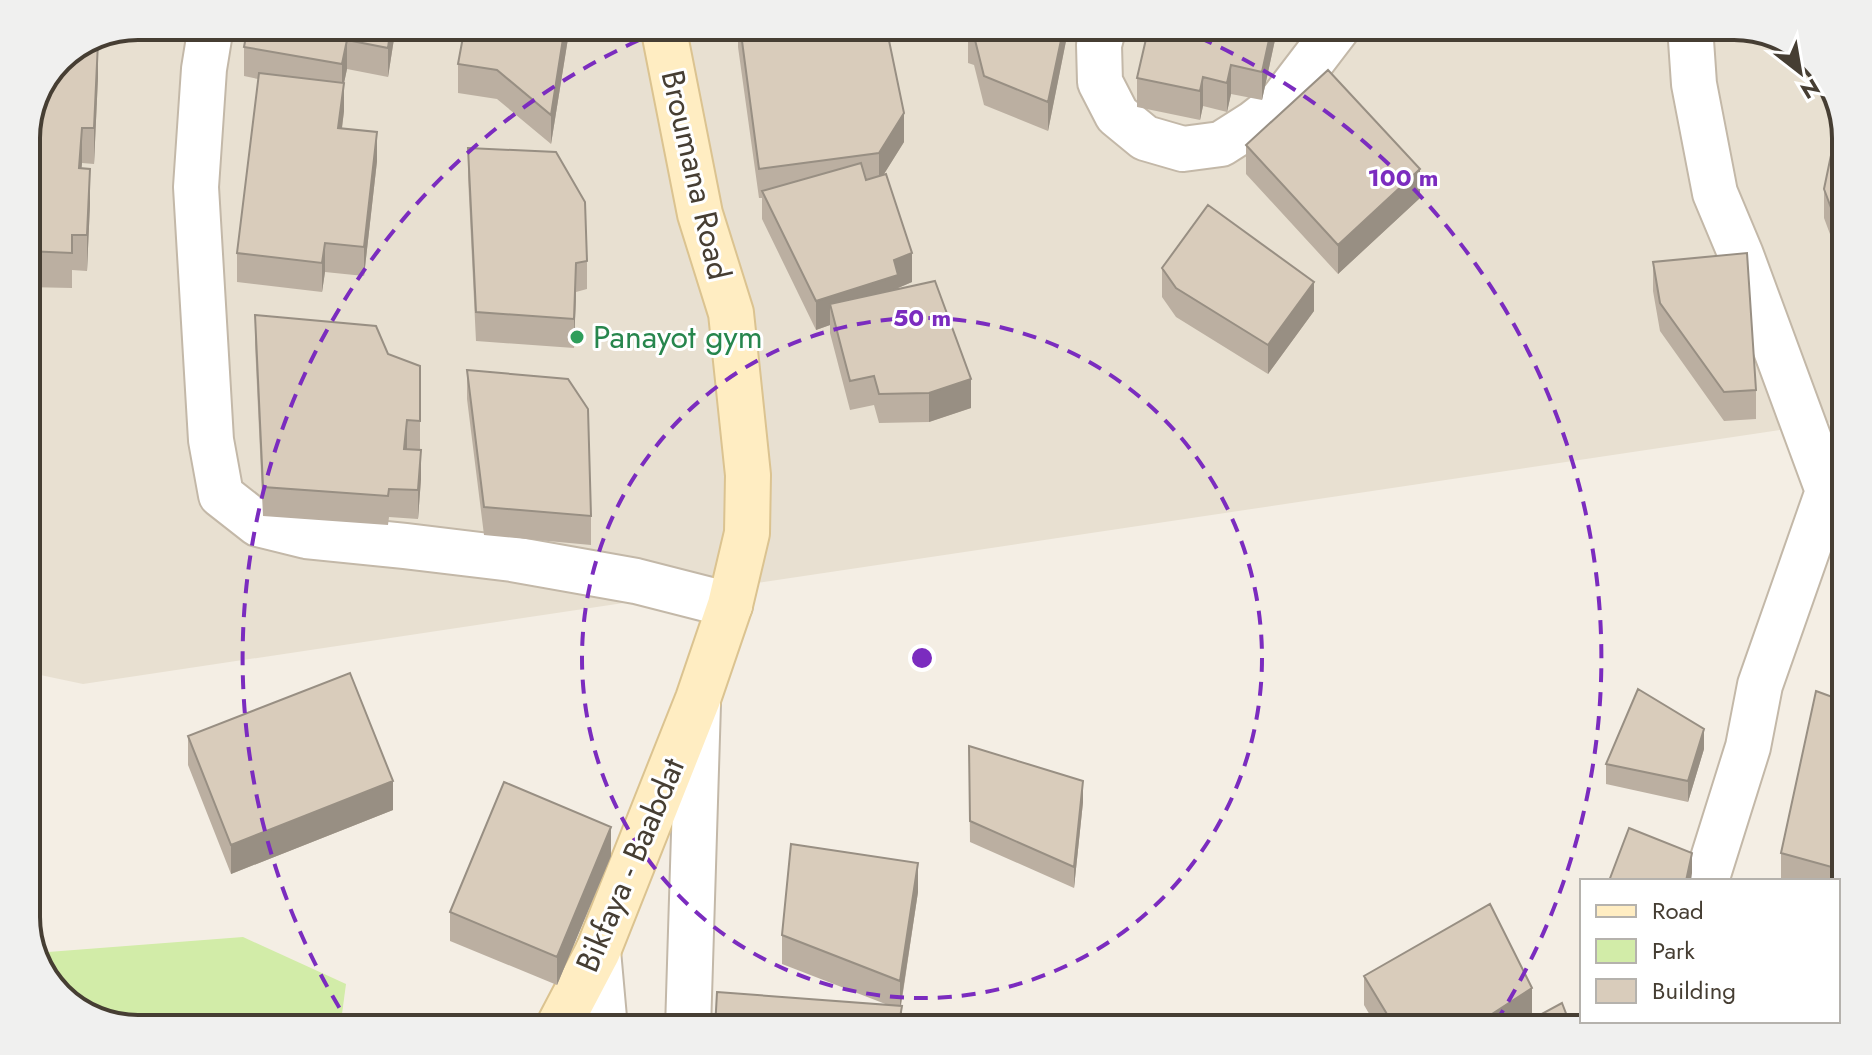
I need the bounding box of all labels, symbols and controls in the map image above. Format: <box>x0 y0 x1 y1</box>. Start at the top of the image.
north arrow <box>1760 32 1840 112</box>
street label: Broumana Road <box>650 66 742 284</box>
text: N <box>1795 71 1826 107</box>
text: 100 m <box>1368 160 1438 195</box>
text: 50 m <box>893 300 951 335</box>
place label: Panayot gym <box>593 314 763 360</box>
marker: Panayot gym <box>568 328 586 346</box>
centre of rings <box>908 644 936 672</box>
street label: Bikfaya - Baabdat <box>564 751 696 979</box>
legend <box>1580 879 1840 1023</box>
text: Road <box>1652 893 1704 928</box>
text: Park <box>1652 933 1695 968</box>
text: Building <box>1652 973 1736 1008</box>

